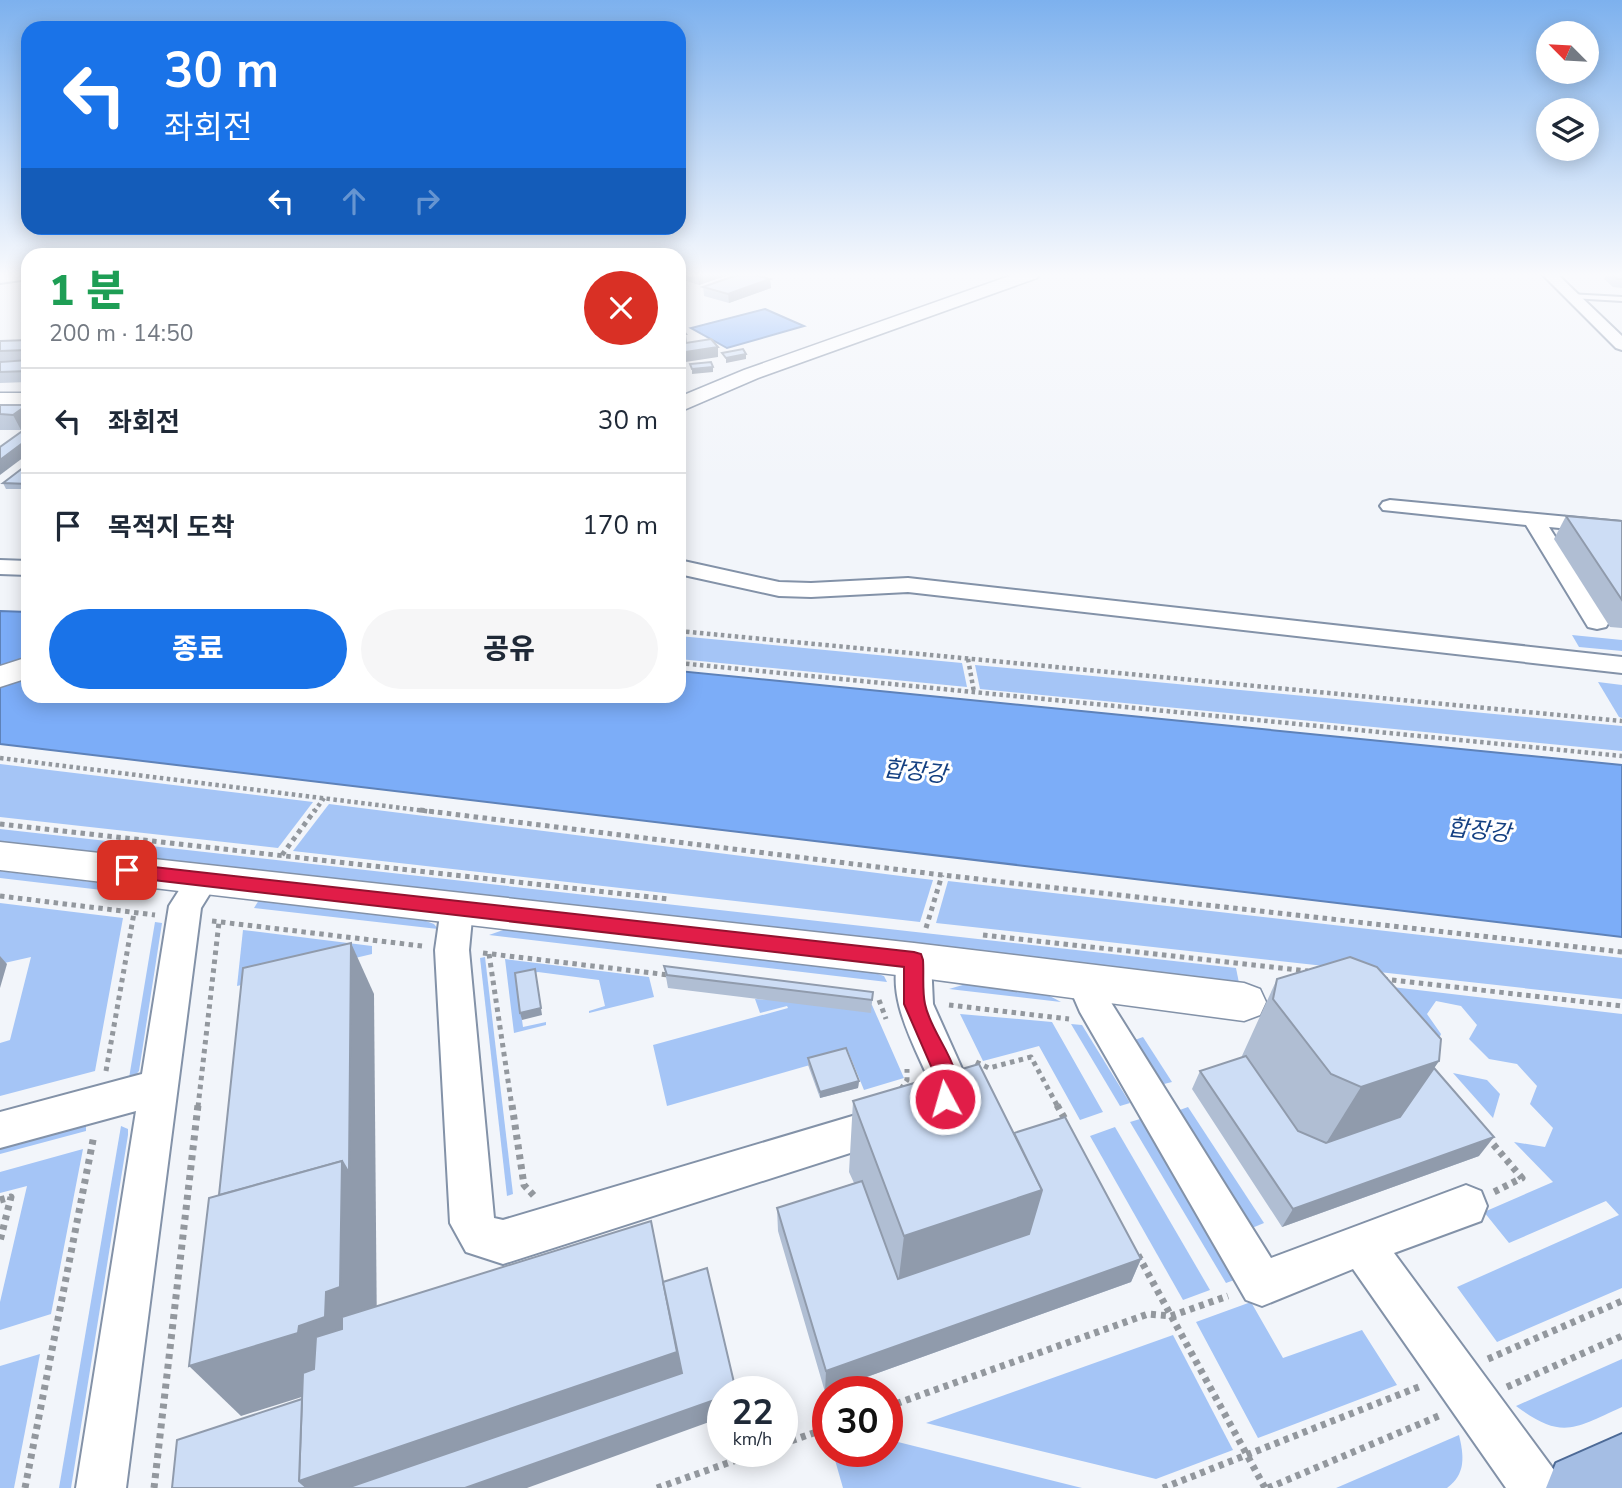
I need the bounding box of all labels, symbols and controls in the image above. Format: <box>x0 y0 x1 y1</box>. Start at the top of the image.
north arrow <box>1536 21 1600 84</box>
map controls <box>1536 21 1599 161</box>
text: 30 m <box>164 37 279 104</box>
icon: left <box>49 49 140 140</box>
button: layers <box>1536 98 1599 161</box>
text: 좌회전 <box>164 106 252 149</box>
icon: left <box>262 182 300 220</box>
icon: ahead <box>335 182 373 220</box>
icon: right <box>408 182 446 220</box>
text: 1 분 <box>49 263 125 320</box>
button: close <box>584 271 658 345</box>
text: 200 m · 14:50 <box>49 318 194 349</box>
icon: left <box>49 402 87 440</box>
text: 30 m <box>598 403 658 438</box>
text: 좌회전 <box>108 405 180 440</box>
icon: arrive <box>49 507 87 545</box>
text: 170 m <box>582 508 658 543</box>
text: 목적지 도착 <box>108 510 235 545</box>
button: 종료 <box>49 609 347 689</box>
button: 공유 <box>361 609 658 689</box>
water label: 합장강 <box>882 753 951 791</box>
water label: 합장강 <box>1446 812 1515 850</box>
pin <box>97 840 157 900</box>
icon: arrive <box>108 851 146 889</box>
position arrow <box>908 1062 982 1136</box>
speed limit sign: 30 <box>812 1376 903 1467</box>
text: 22 <box>731 1389 774 1436</box>
text: km/h <box>733 1427 772 1451</box>

